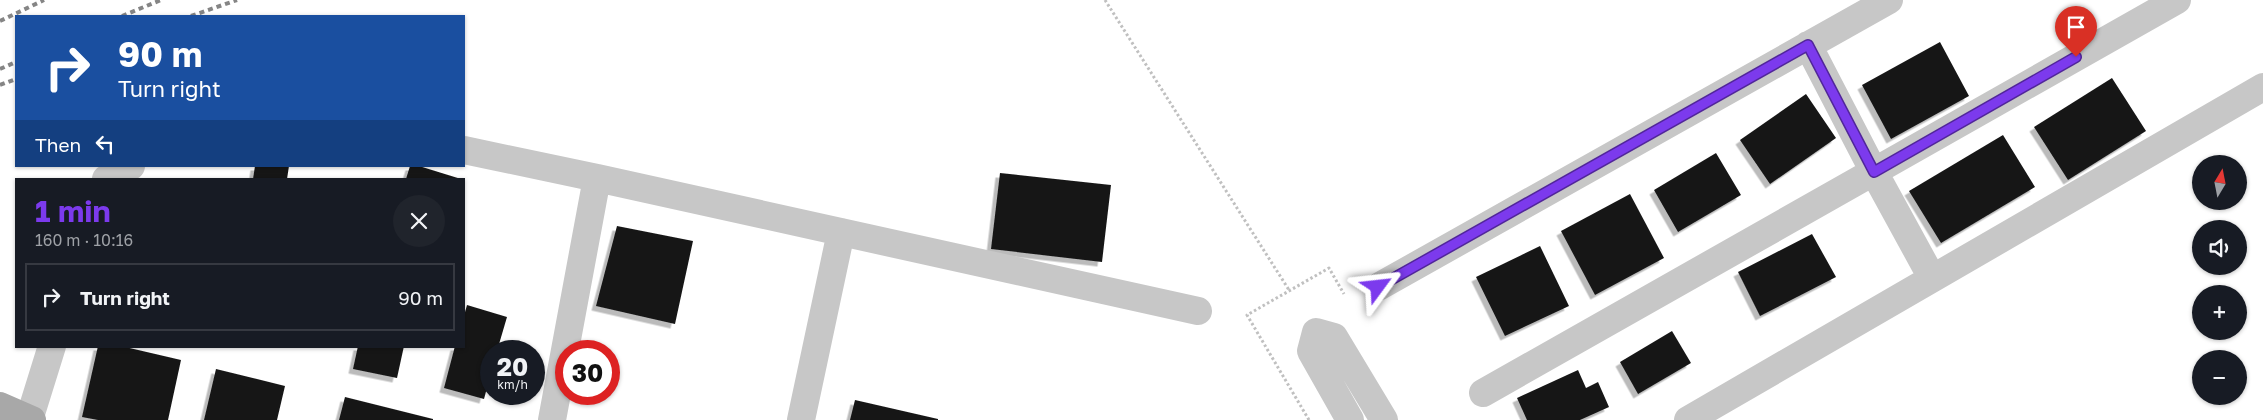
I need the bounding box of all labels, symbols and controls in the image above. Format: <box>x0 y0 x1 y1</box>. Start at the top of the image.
pin <box>2055 6 2097 57</box>
icon: arrive <box>2062 13 2090 41</box>
text: 90 m <box>118 33 202 75</box>
icon: right <box>35 35 100 100</box>
text: Turn right <box>118 75 221 102</box>
icon: left <box>91 130 119 158</box>
text: Then <box>35 133 81 156</box>
north arrow <box>2192 155 2248 210</box>
map controls <box>2192 155 2247 405</box>
text: 1 min <box>35 193 111 229</box>
button: close <box>393 195 445 247</box>
button: sound <box>2192 220 2247 275</box>
text: 160 m · 10:16 <box>35 230 133 250</box>
position arrow <box>1351 260 1403 312</box>
icon: right <box>37 283 65 311</box>
button: + <box>2192 285 2247 340</box>
text: Turn right <box>80 286 170 309</box>
text: 90 m <box>398 286 443 309</box>
speed limit sign: 30 <box>555 340 620 405</box>
button: − <box>2192 350 2247 405</box>
text: 20 <box>497 351 528 382</box>
text: km/h <box>497 377 528 392</box>

